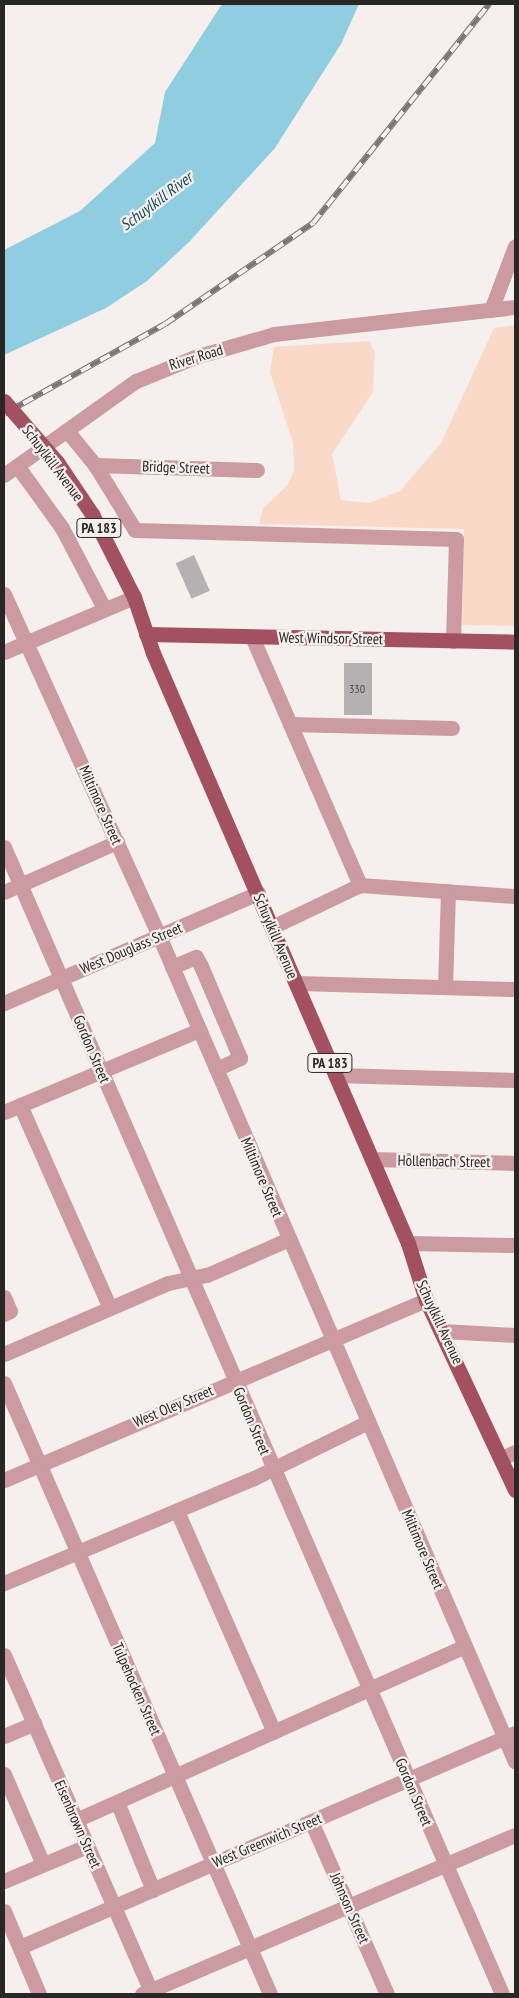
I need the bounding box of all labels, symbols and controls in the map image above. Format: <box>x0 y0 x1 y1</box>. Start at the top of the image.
water label: Schuylkill River <box>116 168 196 234</box>
street label: River Road <box>167 340 225 374</box>
street label: Schuylkill Avenue <box>18 421 88 505</box>
street label: Bridge Street <box>142 457 210 477</box>
road number: PA 183 <box>75 516 123 540</box>
street label: West Windsor Street <box>279 628 383 648</box>
house number: 330 <box>349 682 365 696</box>
street label: Miltimore Street <box>76 763 126 847</box>
street label: Schuylkill Avenue <box>250 891 302 981</box>
street label: West Douglass Street <box>77 918 185 978</box>
street label: Gordon Street <box>70 1012 114 1086</box>
road number: PA 183 <box>306 1052 354 1074</box>
street label: Miltimore Street <box>237 1135 287 1219</box>
street label: Hollenbach Street <box>397 1151 491 1171</box>
street label: Schuylkill Avenue <box>413 1277 467 1367</box>
street label: West Oley Street <box>130 1381 216 1431</box>
street label: Gordon Street <box>230 1384 274 1458</box>
street label: Miltimore Street <box>398 1507 448 1591</box>
street label: Tulpehocken Street <box>109 1640 165 1738</box>
street label: Gordon Street <box>392 1755 436 1829</box>
street label: Eisenbrown Street <box>51 1777 105 1871</box>
street label: West Greenwich Street <box>210 1809 324 1871</box>
street label: Johnson Street <box>326 1870 374 1946</box>

